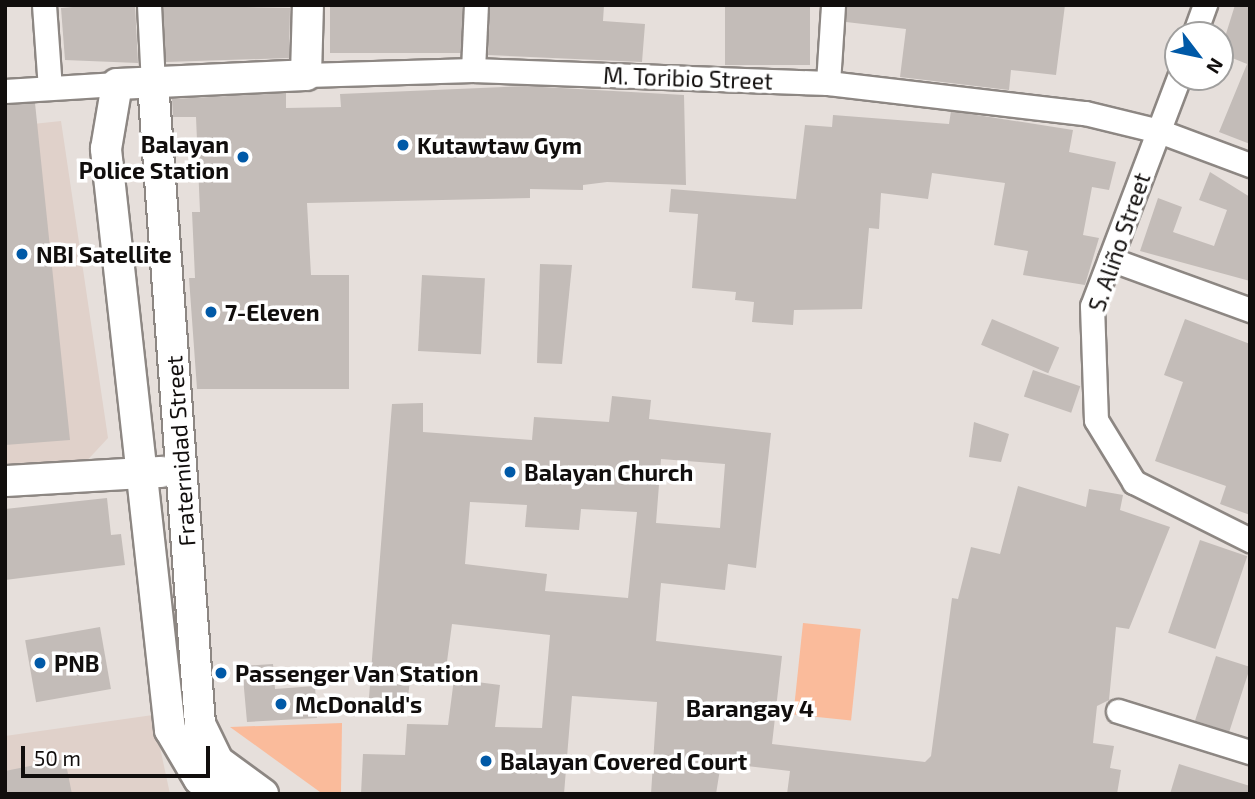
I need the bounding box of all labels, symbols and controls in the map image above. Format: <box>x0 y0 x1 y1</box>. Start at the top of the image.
north arrow <box>1164 21 1234 91</box>
text: N <box>1202 54 1229 78</box>
street label: M. Toribio Street <box>602 61 774 95</box>
place label: Balayan Police Station <box>79 130 229 184</box>
place label: Kutawtaw Gym <box>417 131 582 159</box>
marker: Kutawtaw Gym <box>395 137 411 153</box>
marker: Balayan Police Station <box>235 149 251 165</box>
street label: S. Aliño Street <box>1082 169 1156 315</box>
place label: NBI Satellite <box>36 240 172 268</box>
marker: NBI Satellite <box>14 246 30 262</box>
place label: 7-Eleven <box>225 298 320 326</box>
marker: 7-Eleven <box>203 304 219 320</box>
street label: Fraternidad Street <box>160 355 200 547</box>
place label: Balayan Church <box>524 458 693 486</box>
marker: Balayan Church <box>502 464 518 480</box>
place label: PNB <box>54 649 100 677</box>
marker: PNB <box>32 655 48 671</box>
place label: Passenger Van Station <box>235 659 480 687</box>
marker: Passenger Van Station <box>213 665 229 681</box>
place label: McDonald's <box>295 690 422 718</box>
district label: Barangay 4 <box>686 694 814 722</box>
marker: McDonald's <box>273 696 289 712</box>
scale bar <box>24 732 214 776</box>
text: 50 m <box>34 745 81 770</box>
place label: Balayan Covered Court <box>500 747 747 775</box>
marker: Balayan Covered Court <box>478 753 494 769</box>

